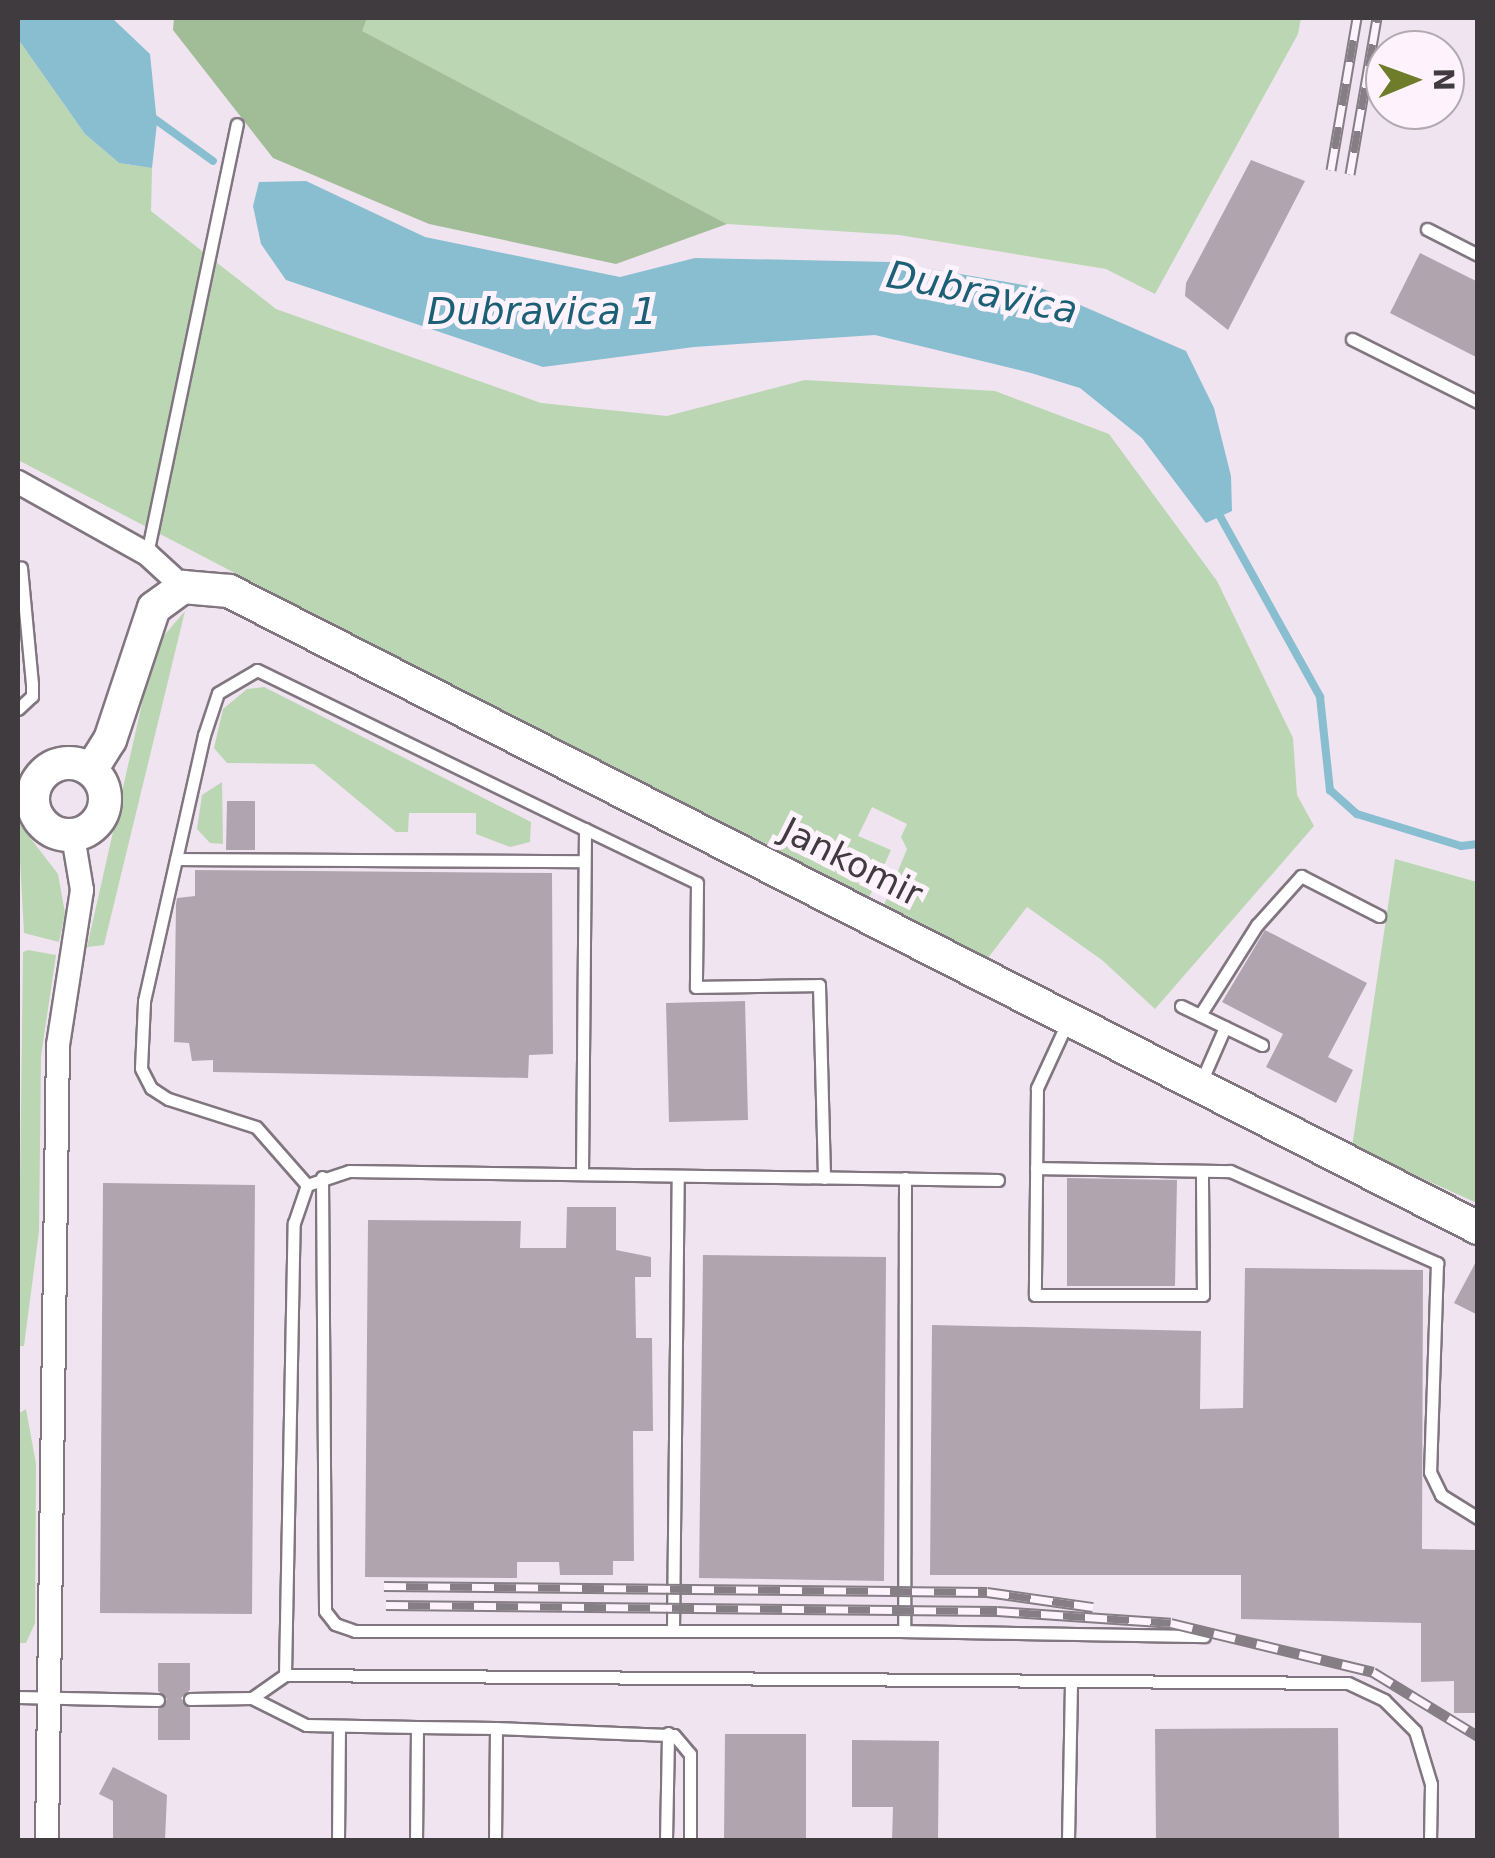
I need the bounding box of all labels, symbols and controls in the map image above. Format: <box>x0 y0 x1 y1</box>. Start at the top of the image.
north arrow <box>1365 30 1465 130</box>
text: N <box>1427 67 1460 92</box>
water label: Dubravica <box>883 252 1081 334</box>
water label: Dubravica 1 <box>427 289 657 335</box>
street label: Jankomir <box>774 809 930 915</box>

